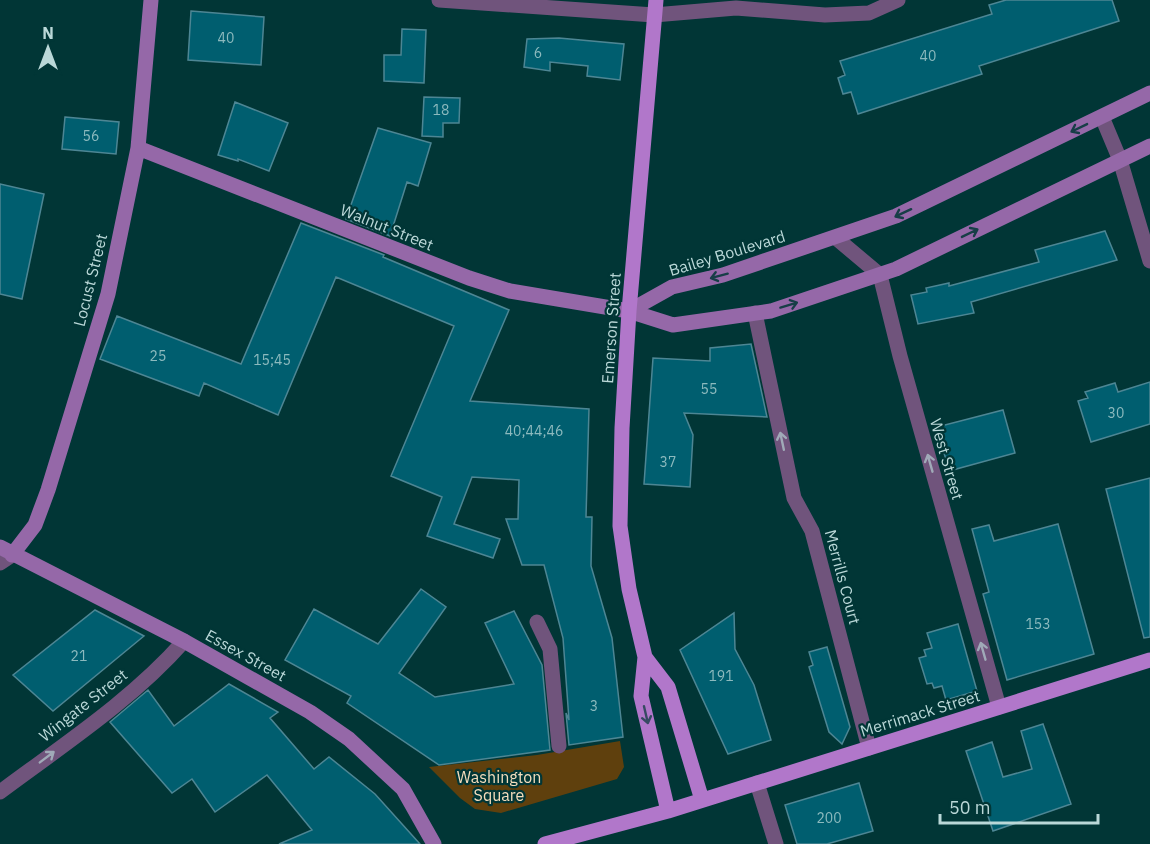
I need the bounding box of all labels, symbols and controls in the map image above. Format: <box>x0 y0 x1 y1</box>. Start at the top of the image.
north arrow <box>18 18 78 78</box>
text: N <box>42 23 54 43</box>
house number: 40 <box>218 29 234 47</box>
house number: 6 <box>534 44 542 62</box>
house number: 40 <box>920 47 936 65</box>
house number: 18 <box>433 101 449 119</box>
one-way arrow <box>1070 123 1088 135</box>
house number: 56 <box>83 127 99 145</box>
street label: Walnut Street <box>338 199 436 255</box>
one-way arrow <box>894 208 912 219</box>
street label: Bailey Boulevard <box>666 226 788 280</box>
one-way arrow <box>960 226 978 238</box>
street label: Locust Street <box>69 232 111 328</box>
one-way arrow <box>710 270 729 282</box>
street label: Emerson Street <box>597 272 625 384</box>
one-way arrow <box>779 299 798 310</box>
house number: 25 <box>150 347 166 365</box>
house number: 15;45 <box>253 351 291 369</box>
house number: 55 <box>701 380 717 398</box>
house number: 30 <box>1108 404 1124 422</box>
street label: West Street <box>926 416 968 502</box>
house number: 40;44;46 <box>505 422 563 440</box>
one-way arrow <box>775 431 787 450</box>
house number: 37 <box>660 453 676 471</box>
one-way arrow <box>924 454 935 473</box>
street label: Merrills Court <box>821 527 865 627</box>
house number: 153 <box>1025 615 1051 633</box>
street label: Essex Street <box>202 625 290 685</box>
one-way arrow <box>977 642 988 661</box>
house number: 21 <box>71 647 87 665</box>
street label: Wingate Street <box>35 664 131 746</box>
house number: 191 <box>708 667 734 685</box>
street label: Merrimack Street <box>858 685 982 741</box>
house number: 3 <box>590 697 598 715</box>
one-way arrow <box>640 705 652 724</box>
one-way arrow <box>38 751 54 764</box>
park label: Washington Square <box>457 767 541 805</box>
scale bar <box>940 787 1098 825</box>
text: 50 m <box>949 796 991 819</box>
house number: 200 <box>816 809 842 827</box>

